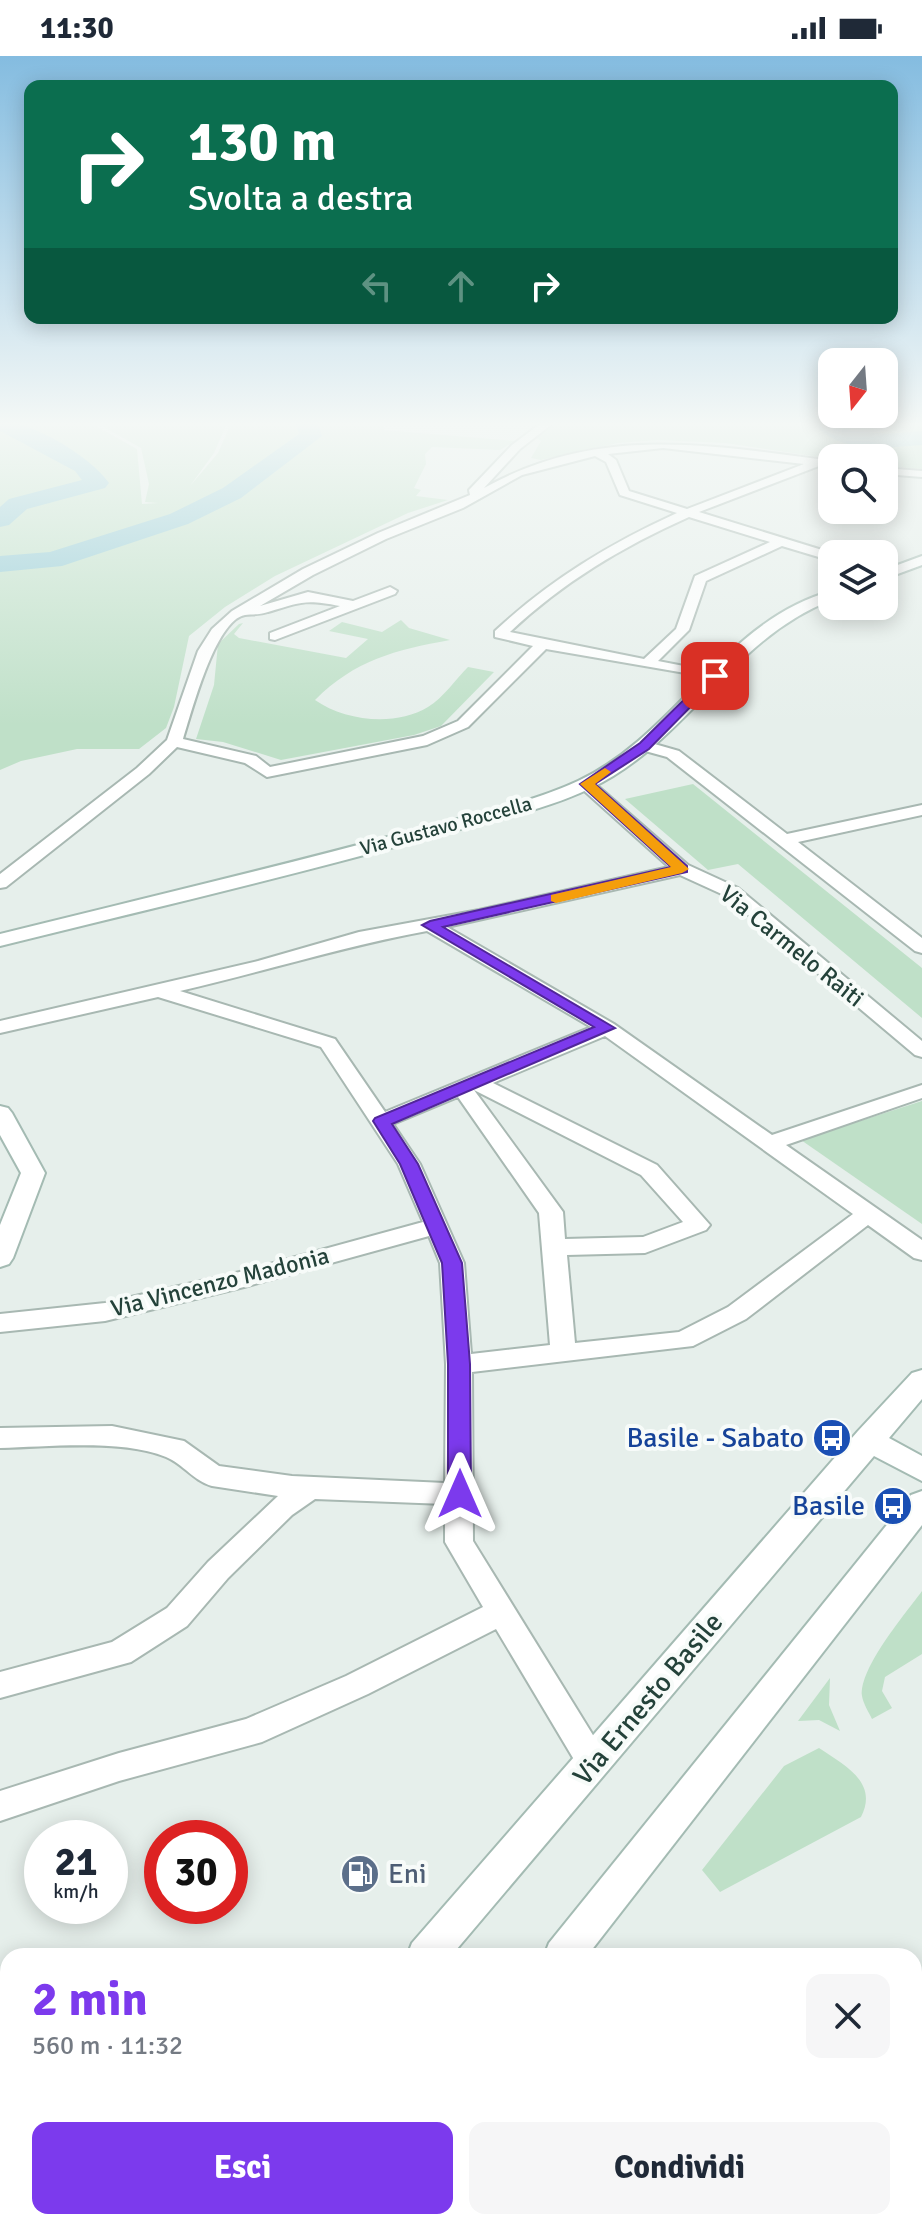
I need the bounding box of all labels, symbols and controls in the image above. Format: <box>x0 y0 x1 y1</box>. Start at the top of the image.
text: 11:30 <box>40 10 114 47</box>
text: 130 m <box>188 107 336 176</box>
icon: right <box>56 112 160 216</box>
text: Svolta a destra <box>188 176 414 221</box>
icon: left <box>355 264 399 308</box>
icon: ahead <box>439 264 483 308</box>
icon: right <box>523 264 567 308</box>
north arrow <box>818 348 898 428</box>
map controls <box>818 348 898 620</box>
button: search <box>818 444 898 524</box>
button: layers <box>818 540 898 620</box>
pin <box>681 642 749 710</box>
icon: arrive <box>693 654 737 698</box>
street label: Via Gustavo Roccella <box>357 791 535 861</box>
street label: Via Carmelo Raiti <box>714 879 870 1013</box>
street label: Via Vincenzo Madonia <box>108 1240 332 1324</box>
bus stop icon: Basile - Sabato <box>811 1417 853 1459</box>
place label: Basile - Sabato <box>626 1421 804 1455</box>
position arrow <box>418 1452 502 1536</box>
bus stop icon: Basile <box>872 1485 914 1527</box>
place label: Basile <box>792 1489 865 1523</box>
street label: Via Ernesto Basile <box>566 1606 730 1792</box>
speed limit sign: 30 <box>144 1820 248 1924</box>
text: 21 <box>54 1837 98 1887</box>
fuel station icon: Eni <box>339 1853 381 1895</box>
place label: Eni <box>388 1857 427 1891</box>
text: km/h <box>53 1879 99 1904</box>
text: 2 min <box>32 1970 148 2029</box>
button: close <box>806 1974 890 2058</box>
text: 560 m · 11:32 <box>32 2030 183 2062</box>
button: Esci <box>32 2122 453 2214</box>
button: Condividi <box>469 2122 890 2214</box>

